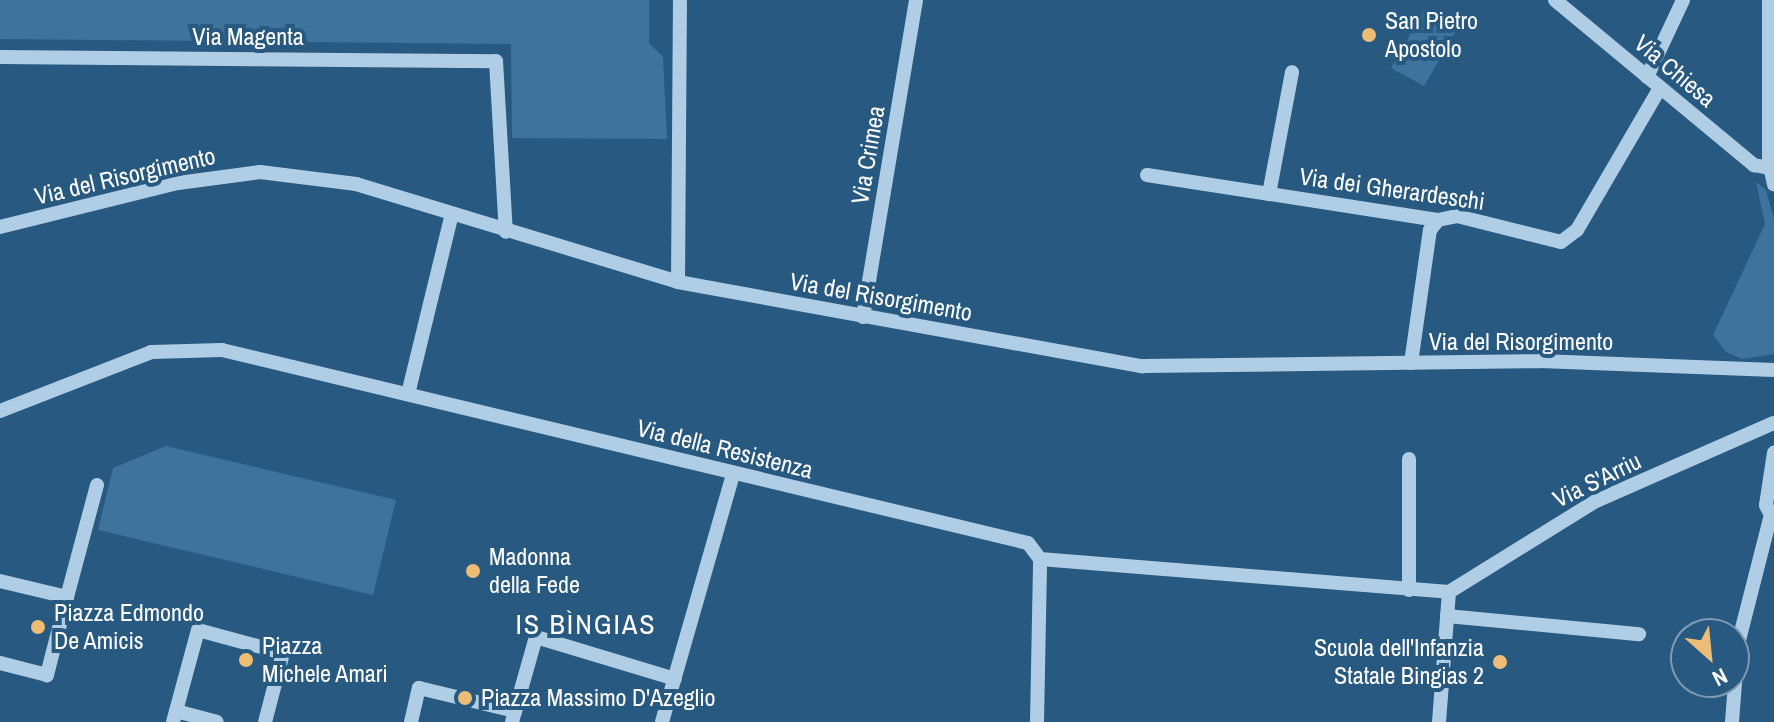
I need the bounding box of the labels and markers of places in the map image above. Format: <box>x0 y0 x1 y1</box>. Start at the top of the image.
place label: San Pietro Apostolo <box>1385 7 1478 63</box>
marker: San Pietro Apostolo <box>1360 26 1378 44</box>
place label: Madonna della Fede <box>489 543 580 599</box>
marker: Madonna della Fede <box>464 562 482 580</box>
place label: Piazza Edmondo De Amicis <box>54 599 204 655</box>
marker: Piazza Edmondo De Amicis <box>29 618 47 636</box>
place label: Piazza Michele Amari <box>262 632 389 688</box>
place label: Scuola dell'Infanzia Statale Bingias 2 <box>1314 634 1484 690</box>
marker: Piazza Michele Amari <box>237 651 255 669</box>
marker: Scuola dell'Infanzia Statale Bingias 2 <box>1491 653 1509 671</box>
place label: Piazza Massimo D'Azeglio <box>481 684 716 712</box>
marker: Piazza Massimo D'Azeglio <box>456 689 474 707</box>

